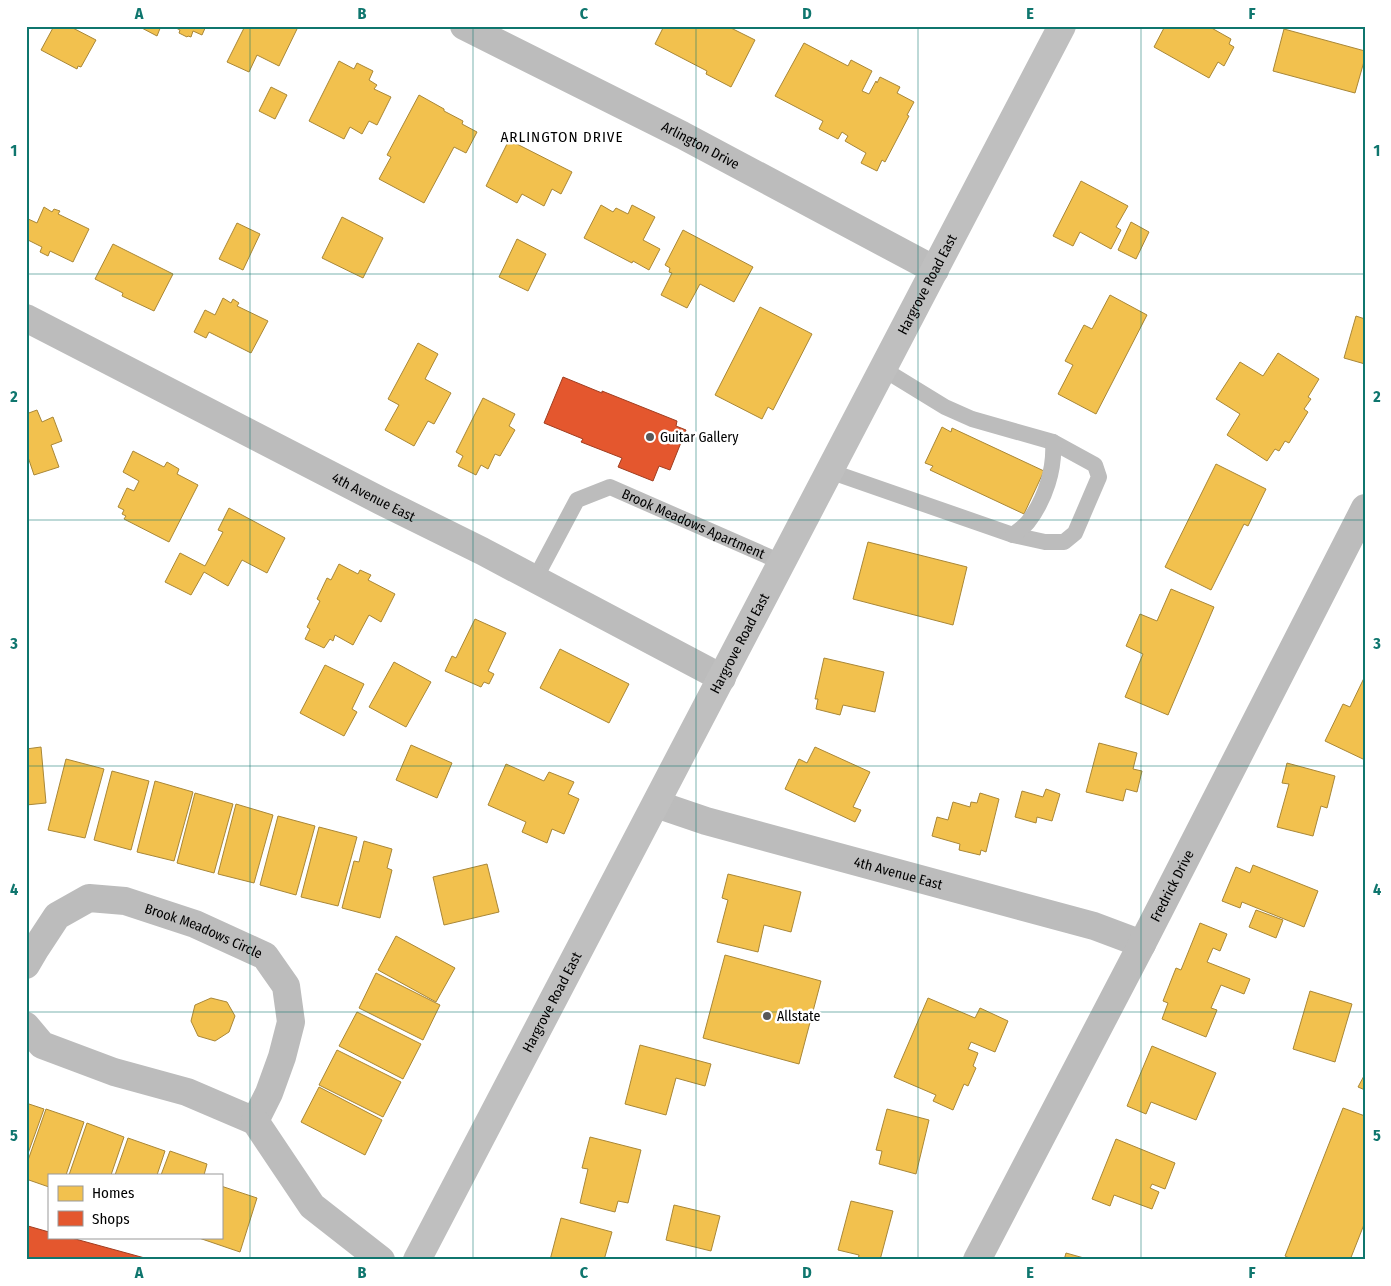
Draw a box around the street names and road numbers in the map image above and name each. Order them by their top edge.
street label: Arlington Drive [659,118,743,173]
street label: Hargrove Road East [894,231,960,337]
street label: 4th Avenue East [329,469,418,525]
street label: Brook Meadows Apartment [619,485,768,563]
street label: Hargrove Road East [706,590,773,696]
street label: Fredrick Drive [1146,847,1197,924]
street label: 4th Avenue East [852,853,945,893]
street label: Brook Meadows Circle [143,900,265,962]
street label: Hargrove Road East [519,949,585,1055]

